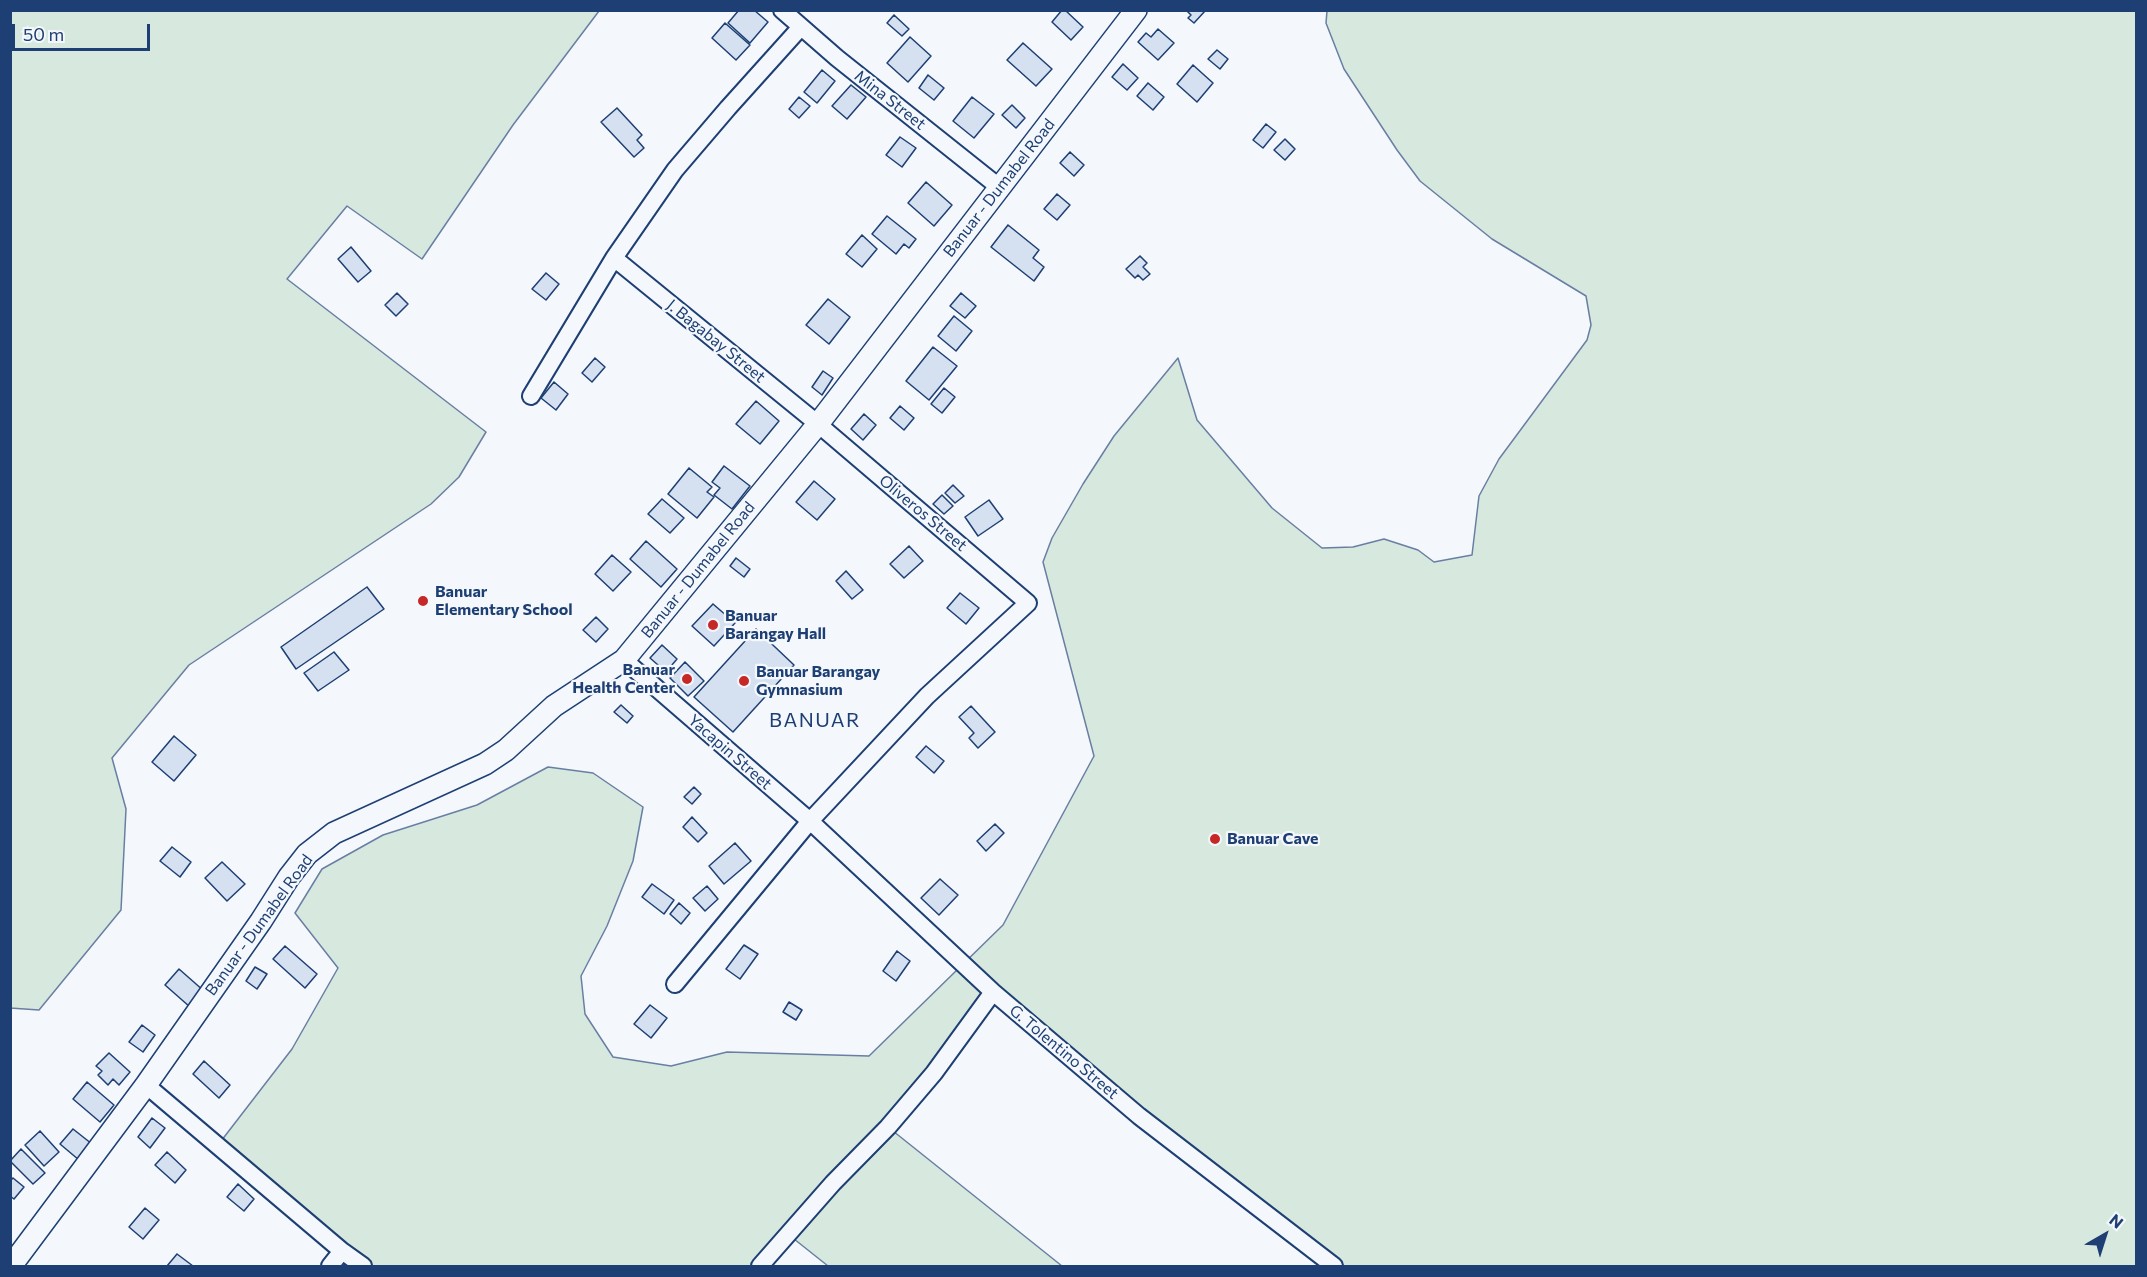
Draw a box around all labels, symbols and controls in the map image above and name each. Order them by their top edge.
scale bar [15,12,153,50]
text: 50 m [23,23,64,45]
street label: Mina Street [850,66,930,134]
street label: Banuar - Dumabel Road [939,115,1059,261]
street label: J. Bagabay Street [663,295,769,387]
street label: Oliveros Street [875,471,971,555]
street label: Banuar - Dumabel Road [637,498,759,642]
place label: Banuar Elementary School [435,582,573,620]
marker: Banuar Elementary School [416,594,430,608]
place label: Banuar Barangay Hall [725,606,826,644]
marker: Banuar Barangay Hall [706,618,720,632]
place label: Banuar Health Center [572,660,675,698]
place label: Banuar Barangay Gymnasium [756,662,880,700]
marker: Banuar Health Center [680,672,694,686]
marker: Banuar Barangay Gymnasium [737,674,751,688]
district label: BANUAR [769,708,861,732]
street label: Yacapin Street [684,710,776,794]
place label: Banuar Cave [1227,829,1318,849]
marker: Banuar Cave [1208,832,1222,846]
street label: Banuar - Dumabel Road [201,851,317,999]
street label: G. Tolentino Street [1006,1001,1122,1103]
north arrow [2075,1205,2135,1265]
text: N [2106,1209,2127,1232]

